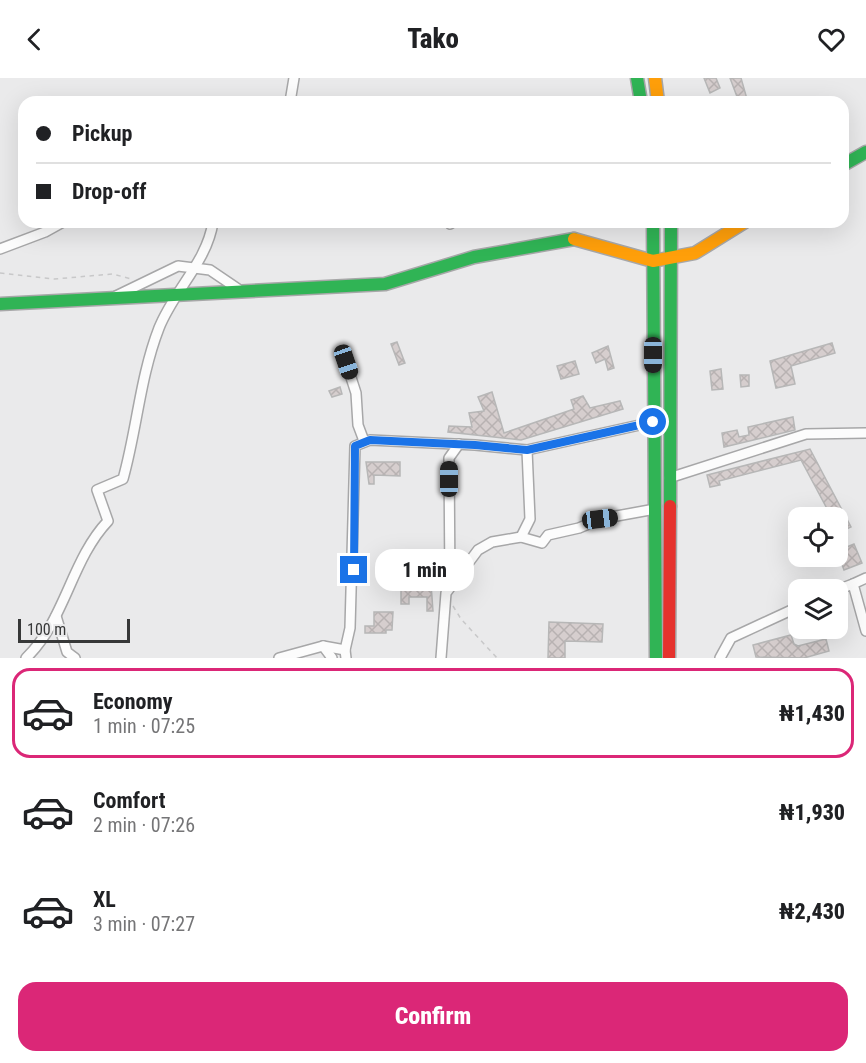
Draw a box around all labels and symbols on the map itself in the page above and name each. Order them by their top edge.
car [644,337,662,373]
car [332,342,360,382]
route start [639,408,666,435]
car [440,461,458,497]
car [581,508,619,530]
callout: 1 min [375,549,474,591]
route end [340,556,367,583]
scale bar [18,616,130,644]

